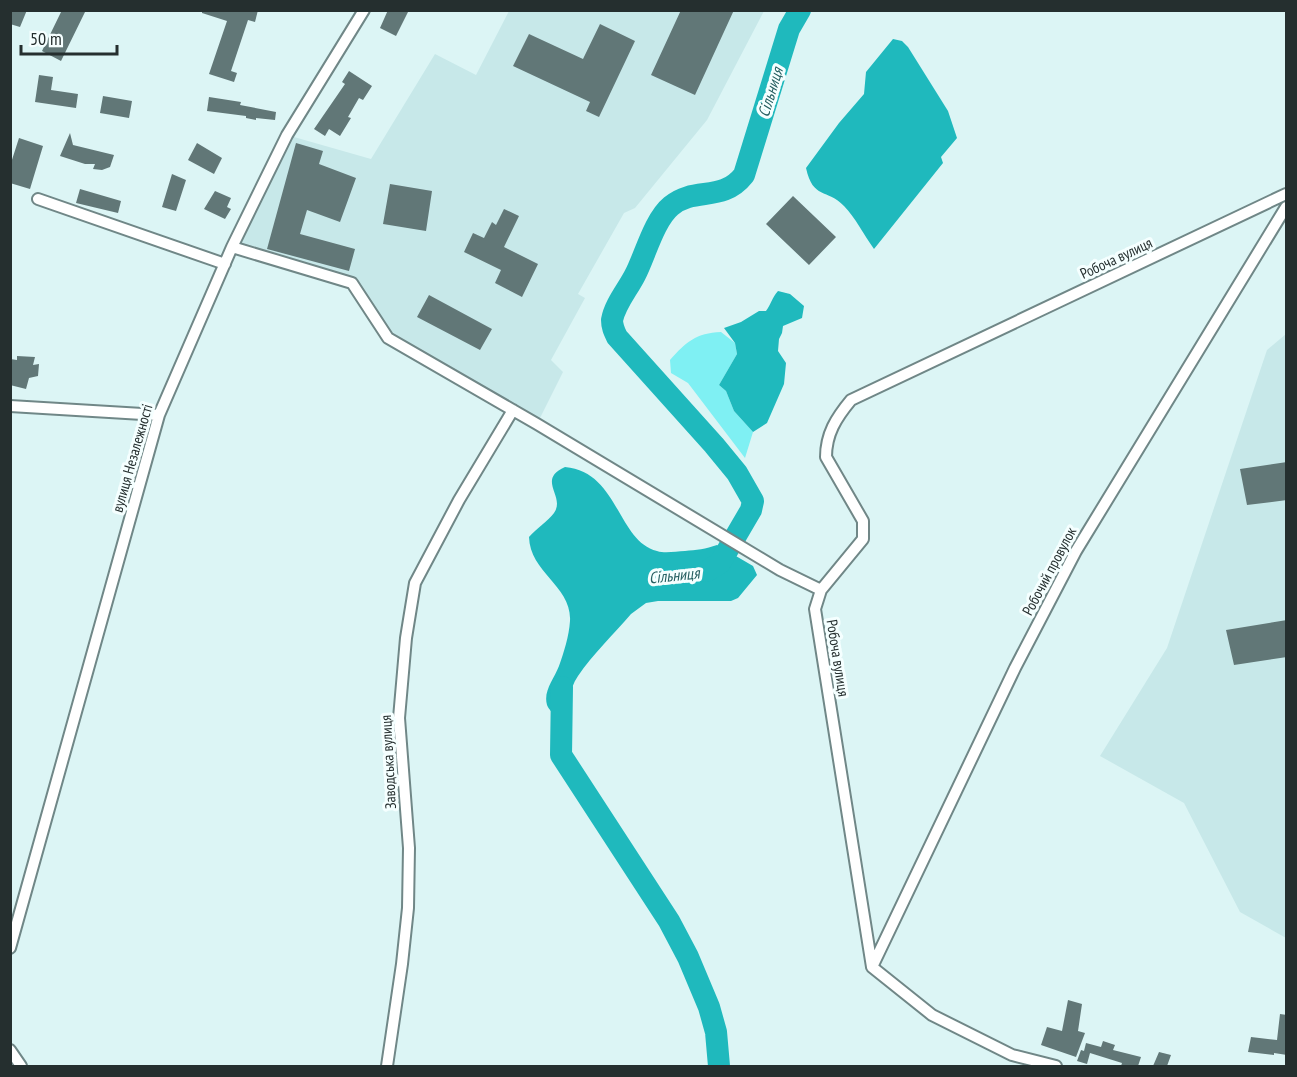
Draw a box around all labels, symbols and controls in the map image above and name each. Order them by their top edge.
scale bar [21,18,117,56]
text: 50 m [30,27,62,50]
water label: Сільниця [753,63,787,119]
street label: Робоча вулиця [1077,233,1155,283]
street label: вулиця Незалежності [107,402,157,514]
street label: Робочий провулок [1018,523,1080,618]
water label: Сільниця [648,562,702,588]
street label: Робоча вулиця [823,618,853,698]
street label: Заводська вулиця [376,714,400,810]

